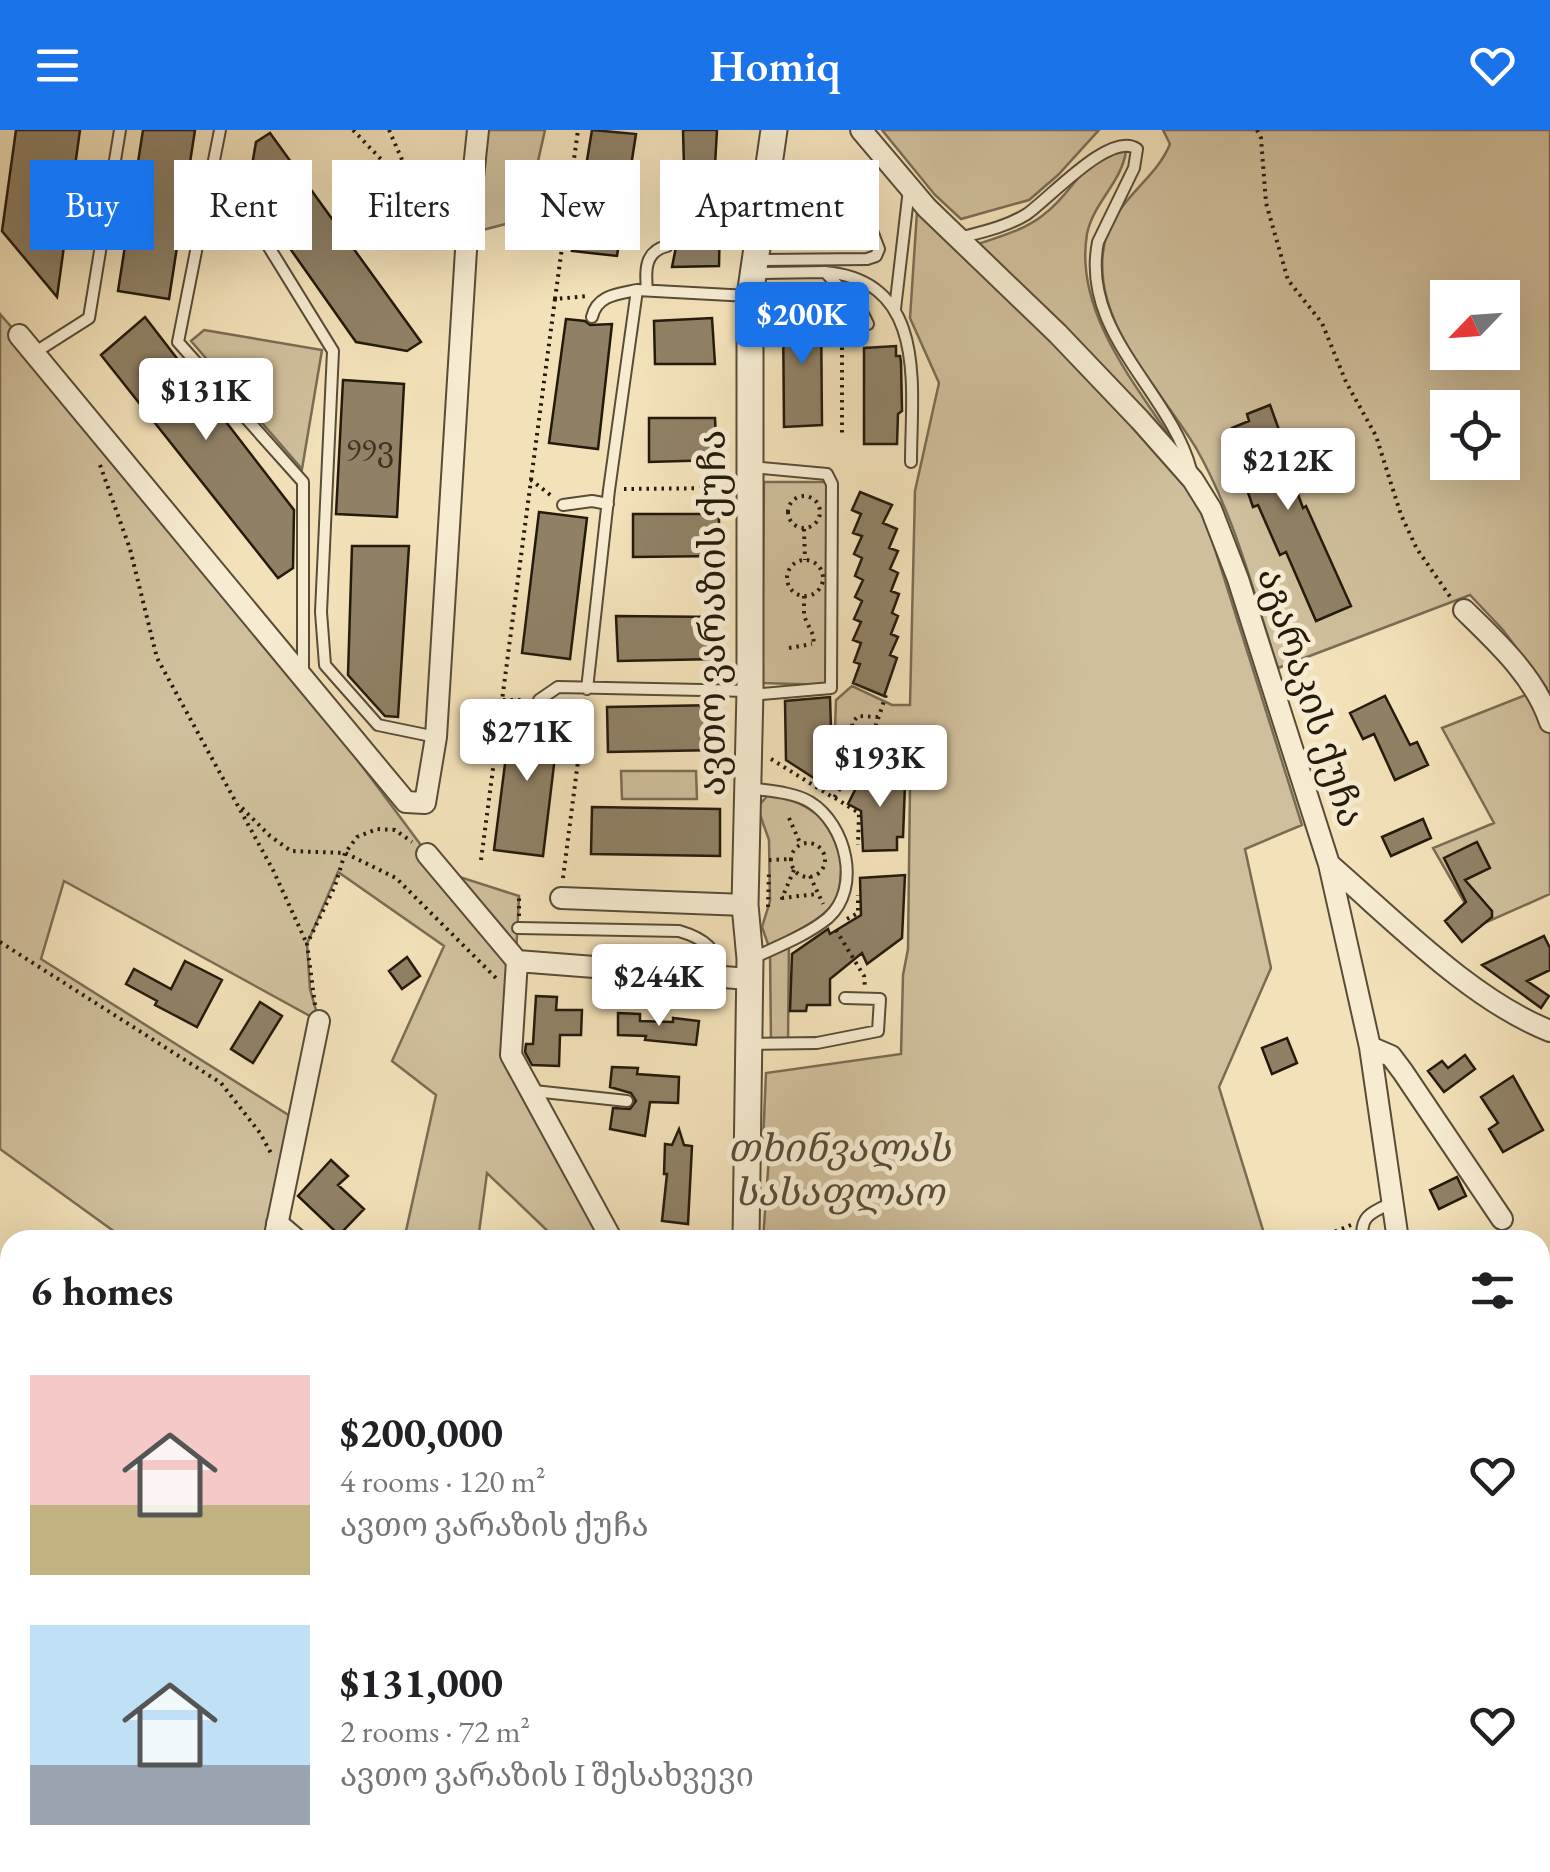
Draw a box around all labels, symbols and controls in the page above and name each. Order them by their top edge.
text: Homiq [710,36,841,94]
icon: menu [30,38,85,93]
icon: heart [1465,38,1520,93]
chip: Buy [30,160,154,250]
chip: Rent [174,160,312,250]
chip: Filters [332,160,485,250]
chip: New [505,160,640,250]
chip: Apartment [660,160,879,250]
north arrow [1430,280,1520,370]
map controls [1430,280,1520,480]
pin: $200K [732,282,872,367]
text: $200K [757,293,847,335]
pin: $131K [136,358,276,443]
text: $131K [161,369,251,411]
button: locate [1430,390,1520,480]
house number: 99ვ [346,428,394,470]
pin: $212K [1218,428,1358,513]
street label: ავთო ვარაზის ქუჩა [687,430,736,796]
text: $212K [1243,439,1333,481]
street label: აგარაკის ქუჩა [1247,561,1377,833]
pin: $271K [457,699,597,784]
text: $271K [482,710,572,752]
pin: $193K [810,725,950,810]
text: $193K [835,736,925,778]
pin: $244K [589,944,729,1029]
text: $244K [614,955,704,997]
park label: თხინვალას სასაფლაო [727,1123,951,1216]
text: 6 homes [30,1263,173,1318]
icon: filters [1465,1263,1520,1318]
text: $200,000 [340,1405,503,1460]
icon: home [110,1415,230,1535]
icon: heart [1465,1448,1520,1503]
text: 4 rooms · 120 m² [340,1460,546,1502]
text: ავთო ვარაზის ქუჩა [340,1504,649,1546]
text: $131,000 [340,1655,503,1710]
icon: home [110,1665,230,1785]
icon: heart [1465,1698,1520,1753]
text: 2 rooms · 72 m² [340,1710,530,1752]
text: ავთო ვარაზის I შესახვევი [340,1754,754,1796]

